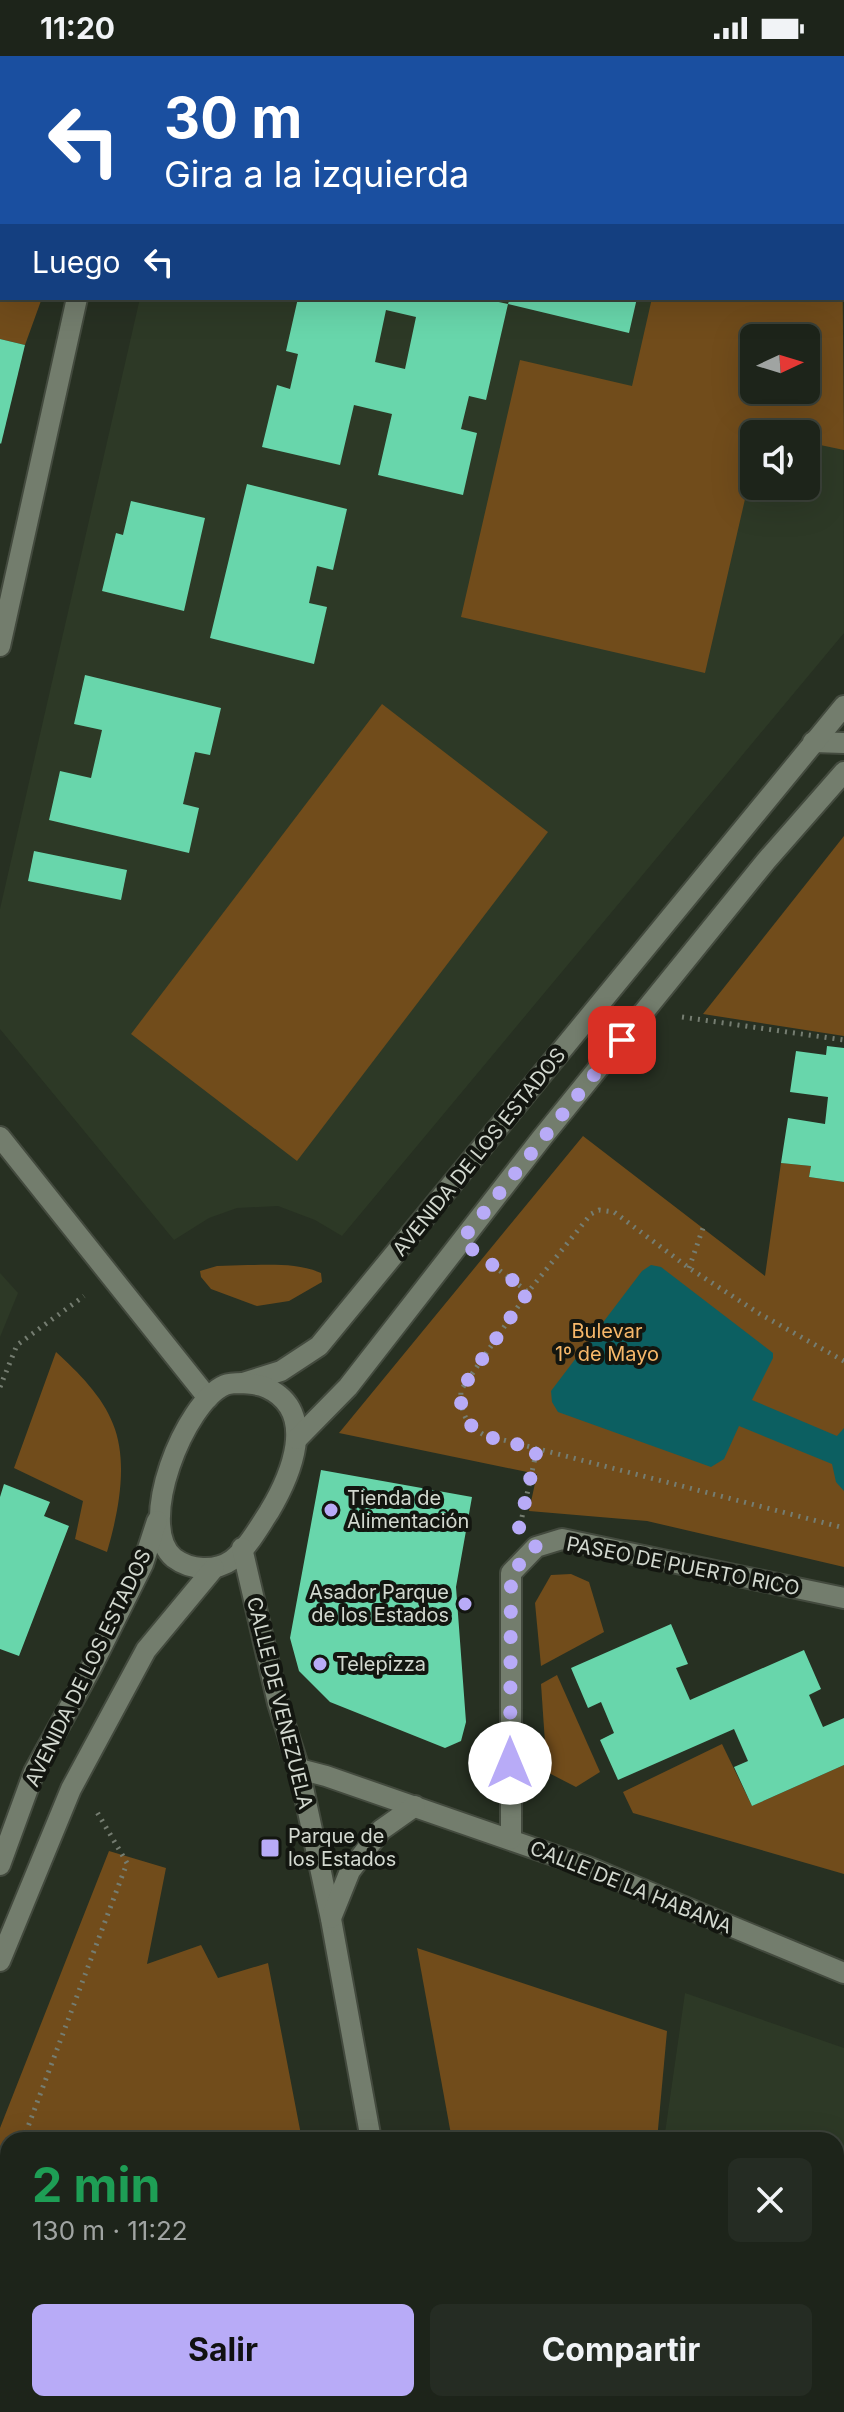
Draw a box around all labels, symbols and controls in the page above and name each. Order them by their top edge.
text: 11:20 [40,10,115,46]
text: 30 m [164,84,302,152]
icon: left [32,88,136,192]
text: Gira a la izquierda [164,152,469,196]
icon: left [137,240,181,284]
text: Luego [32,244,121,280]
north arrow [740,324,820,404]
map controls [740,324,820,500]
button: sound [740,420,820,500]
pin [588,1006,656,1074]
icon: arrive [600,1018,644,1062]
street label: AVENIDA DE LOS ESTADOS [388,1043,570,1261]
park label: Bulevar 1º de Mayo [555,1319,659,1366]
place label: Tienda de Alimentación [347,1486,469,1533]
marker: Tienda de Alimentación [322,1501,340,1519]
street label: PASEO DE PUERTO RICO [564,1532,802,1600]
street label: AVENIDA DE LOS ESTADOS [20,1546,156,1790]
place label: Asador Parque de los Estados [309,1580,449,1627]
street label: CALLE DE VENEZUELA [242,1594,318,1812]
marker: Asador Parque de los Estados [456,1595,474,1613]
place label: Telepizza [336,1652,426,1676]
marker: Telepizza [311,1655,329,1673]
position arrow [468,1721,552,1805]
place label: Parque de los Estados [288,1824,396,1871]
street label: CALLE DE LA HABANA [527,1836,736,1939]
marker: Parque de los Estados [259,1837,281,1859]
text: 2 min [32,2155,160,2214]
button: close [728,2158,812,2242]
text: 130 m · 11:22 [32,2215,188,2246]
button: Salir [32,2304,414,2396]
button: Compartir [430,2304,812,2396]

